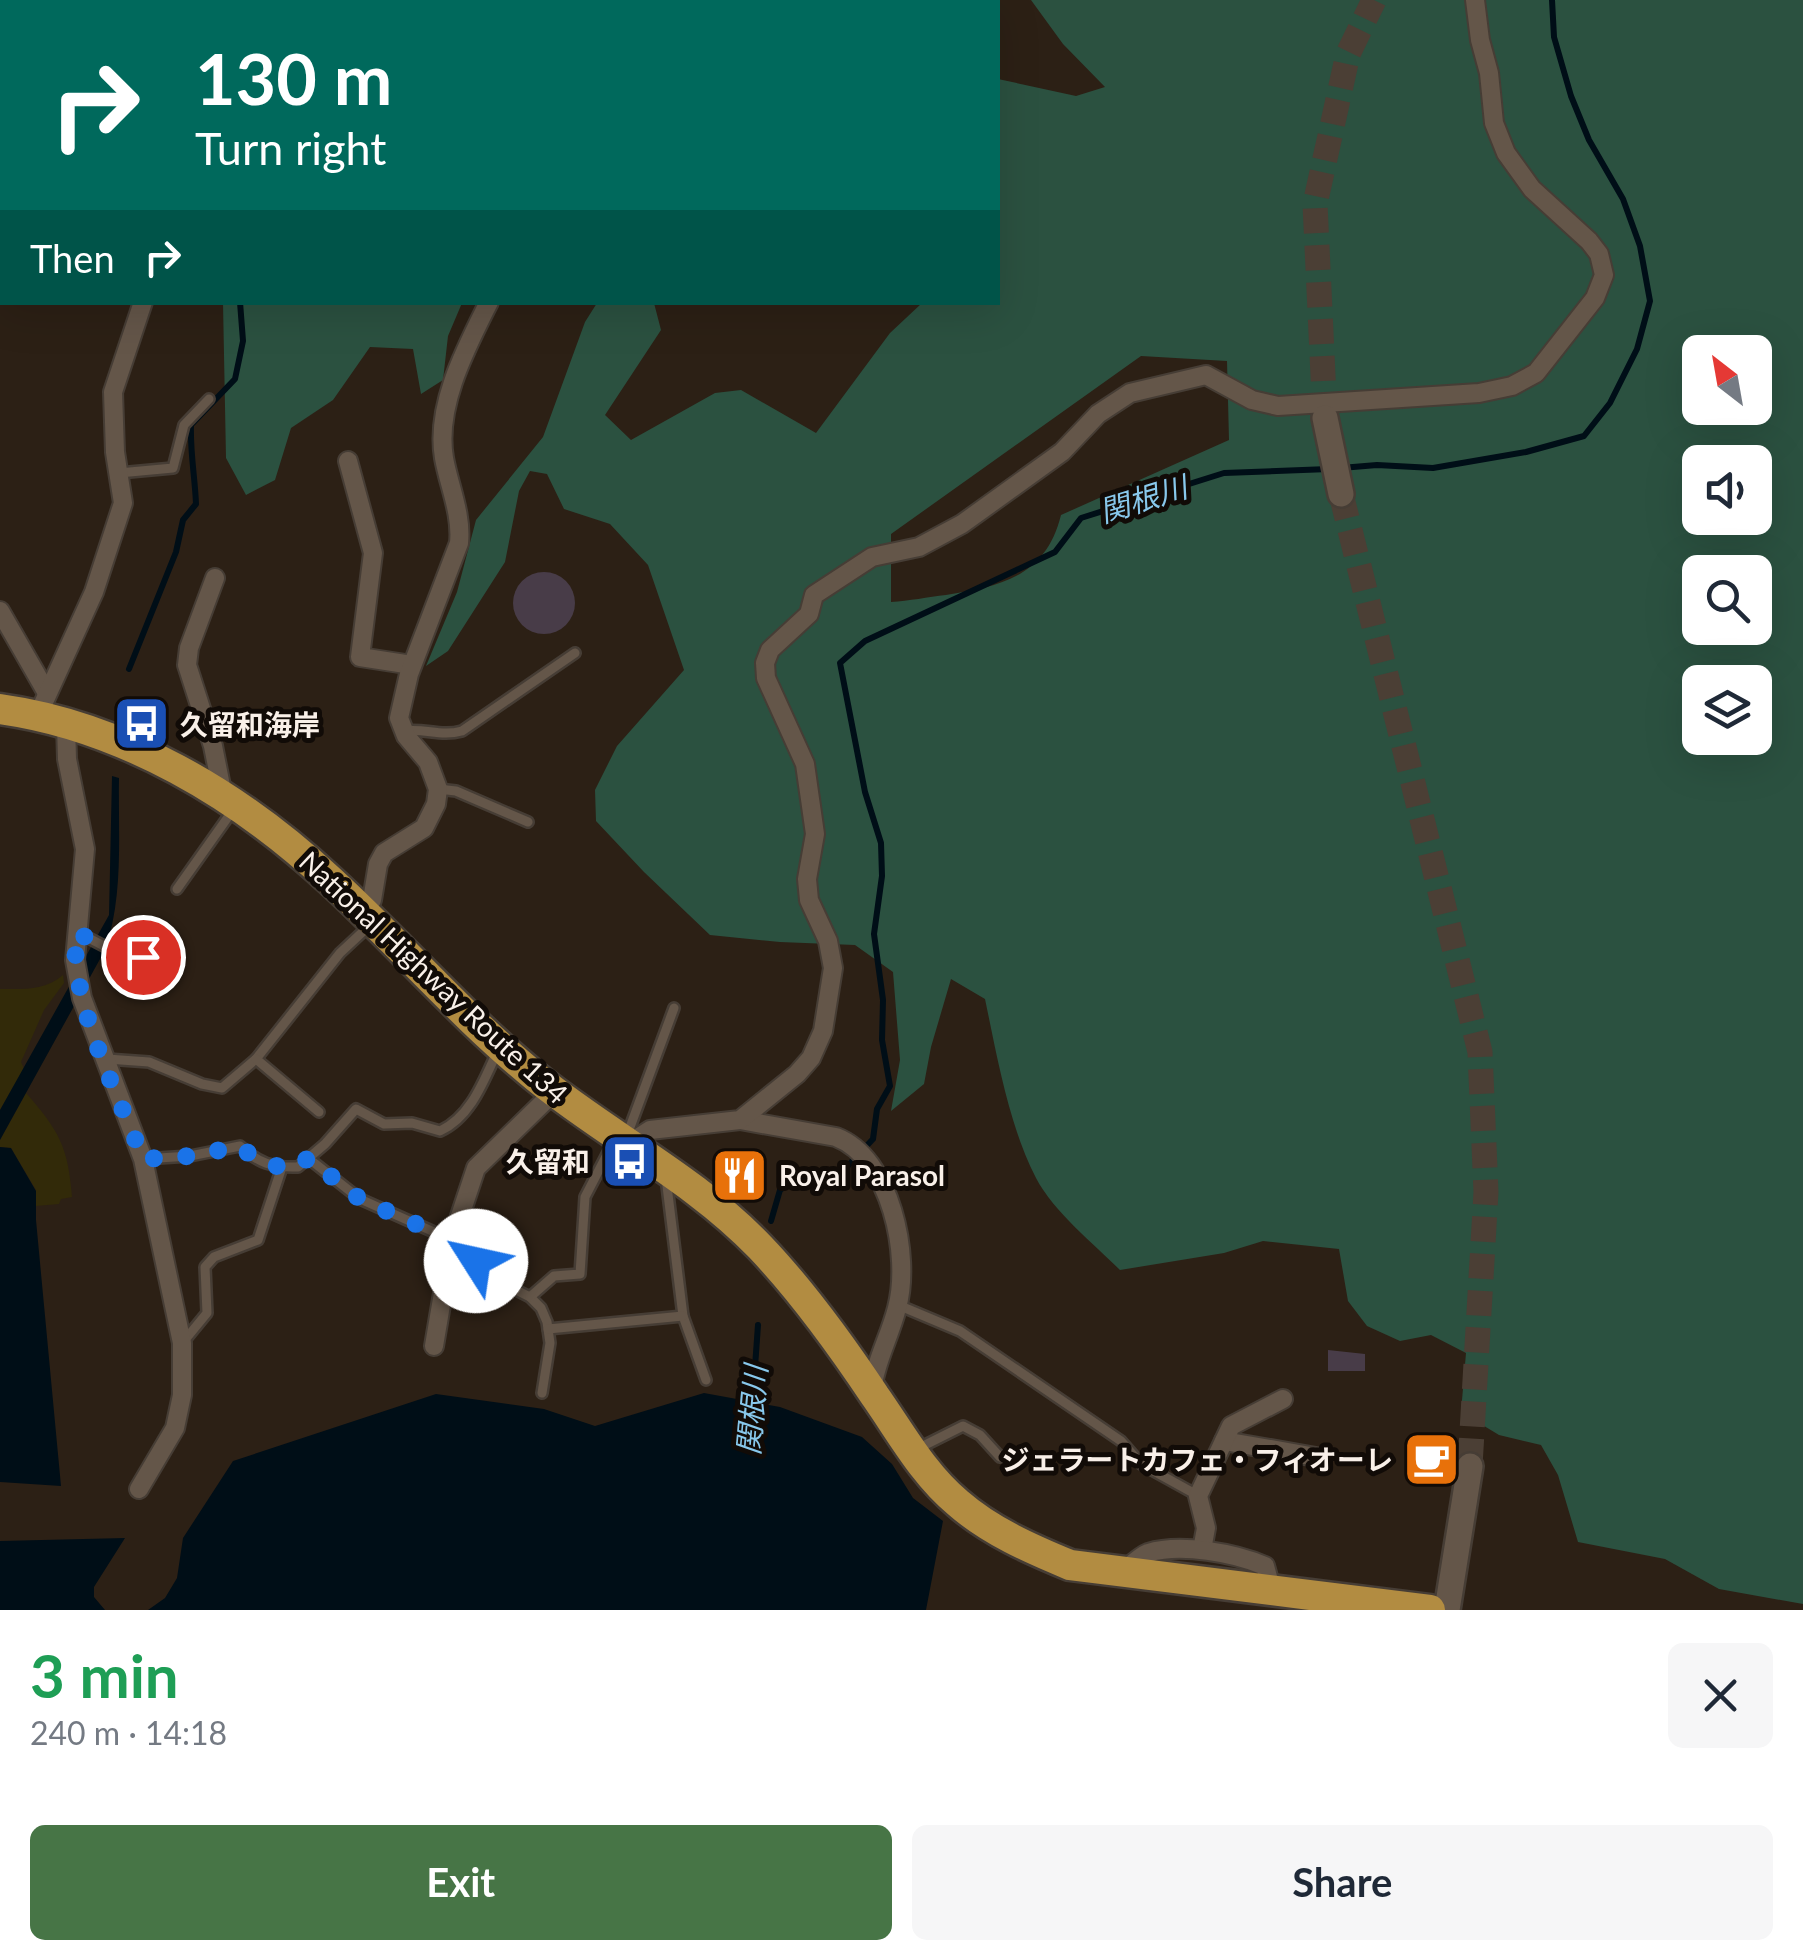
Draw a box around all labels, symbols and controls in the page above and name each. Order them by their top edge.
text: 130 m [195,36,392,120]
icon: right [30,40,160,170]
text: Turn right [195,121,386,175]
icon: right [135,230,190,285]
text: Then [30,235,115,281]
north arrow [1682,335,1772,425]
map controls [1682,335,1772,755]
button: sound [1682,445,1772,535]
water label: 関根川 [1095,467,1194,528]
button: search [1682,555,1772,645]
button: layers [1682,665,1772,755]
bus stop icon: 久留和海岸 [111,694,171,754]
place label: 久留和海岸 [180,707,320,741]
street label: National Highway Route 134 [293,844,575,1110]
pin [101,915,186,1000]
icon: arrive [116,930,171,985]
bus stop icon: 久留和 [599,1131,659,1191]
place label: 久留和 [506,1144,590,1178]
restaurant icon: Royal Parasol [710,1145,770,1205]
place label: Royal Parasol [779,1158,945,1192]
position arrow [424,1209,528,1313]
water label: 関根川 [729,1361,773,1456]
cafe icon: ジェラートカフェ・フィオーレ [1402,1429,1462,1489]
place label: ジェラートカフェ・フィオーレ [1002,1442,1393,1476]
text: 3 min [30,1639,179,1711]
button: close [1668,1643,1773,1748]
text: 240 m · 14:18 [30,1713,227,1752]
button: Exit [30,1825,892,1940]
button: Share [912,1825,1773,1940]

